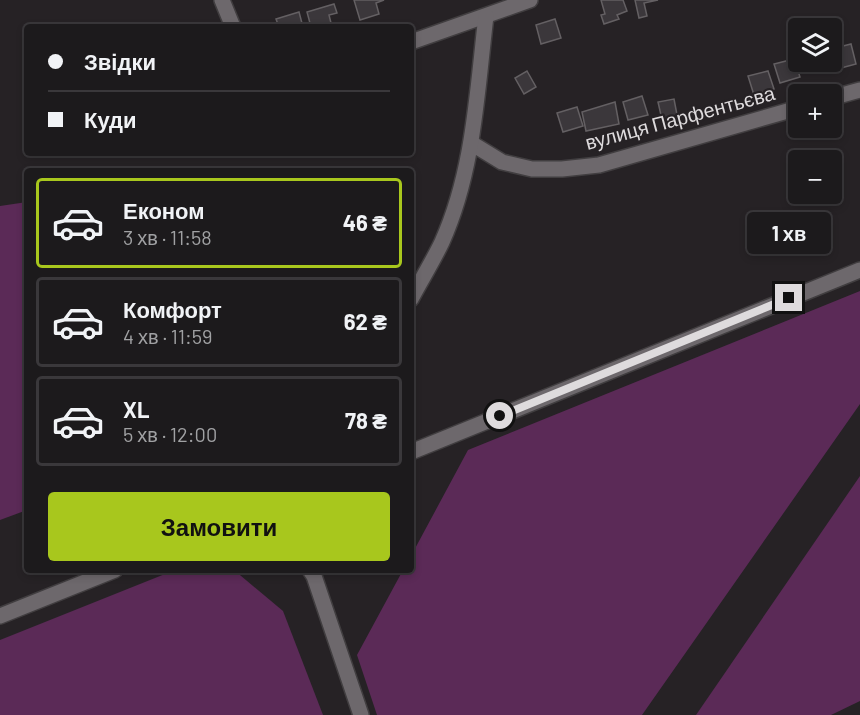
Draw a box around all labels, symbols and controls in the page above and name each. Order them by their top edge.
map controls [788,18,842,204]
button: layers [788,18,842,72]
text: Звідки [84,48,156,74]
street label: вулиця Парфентьєва [582,80,778,154]
button: + [788,84,842,138]
text: Куди [84,106,137,132]
button: − [788,150,842,204]
icon: car [51,196,105,250]
text: Економ [123,197,205,223]
text: 46 ₴ [343,209,387,235]
callout: 1 хв [747,211,831,253]
text: 1 хв [772,221,806,245]
text: 3 хв · 11:58 [123,225,212,249]
route end [775,284,802,311]
icon: car [51,295,105,349]
text: Комфорт [123,296,222,322]
text: 62 ₴ [344,308,387,334]
text: 4 хв · 11:59 [123,324,212,348]
icon: car [51,394,105,448]
text: XL [123,396,149,422]
route start [486,402,513,429]
text: 78 ₴ [345,407,387,433]
text: 5 хв · 12:00 [123,422,217,446]
button: Замовити [48,492,390,561]

